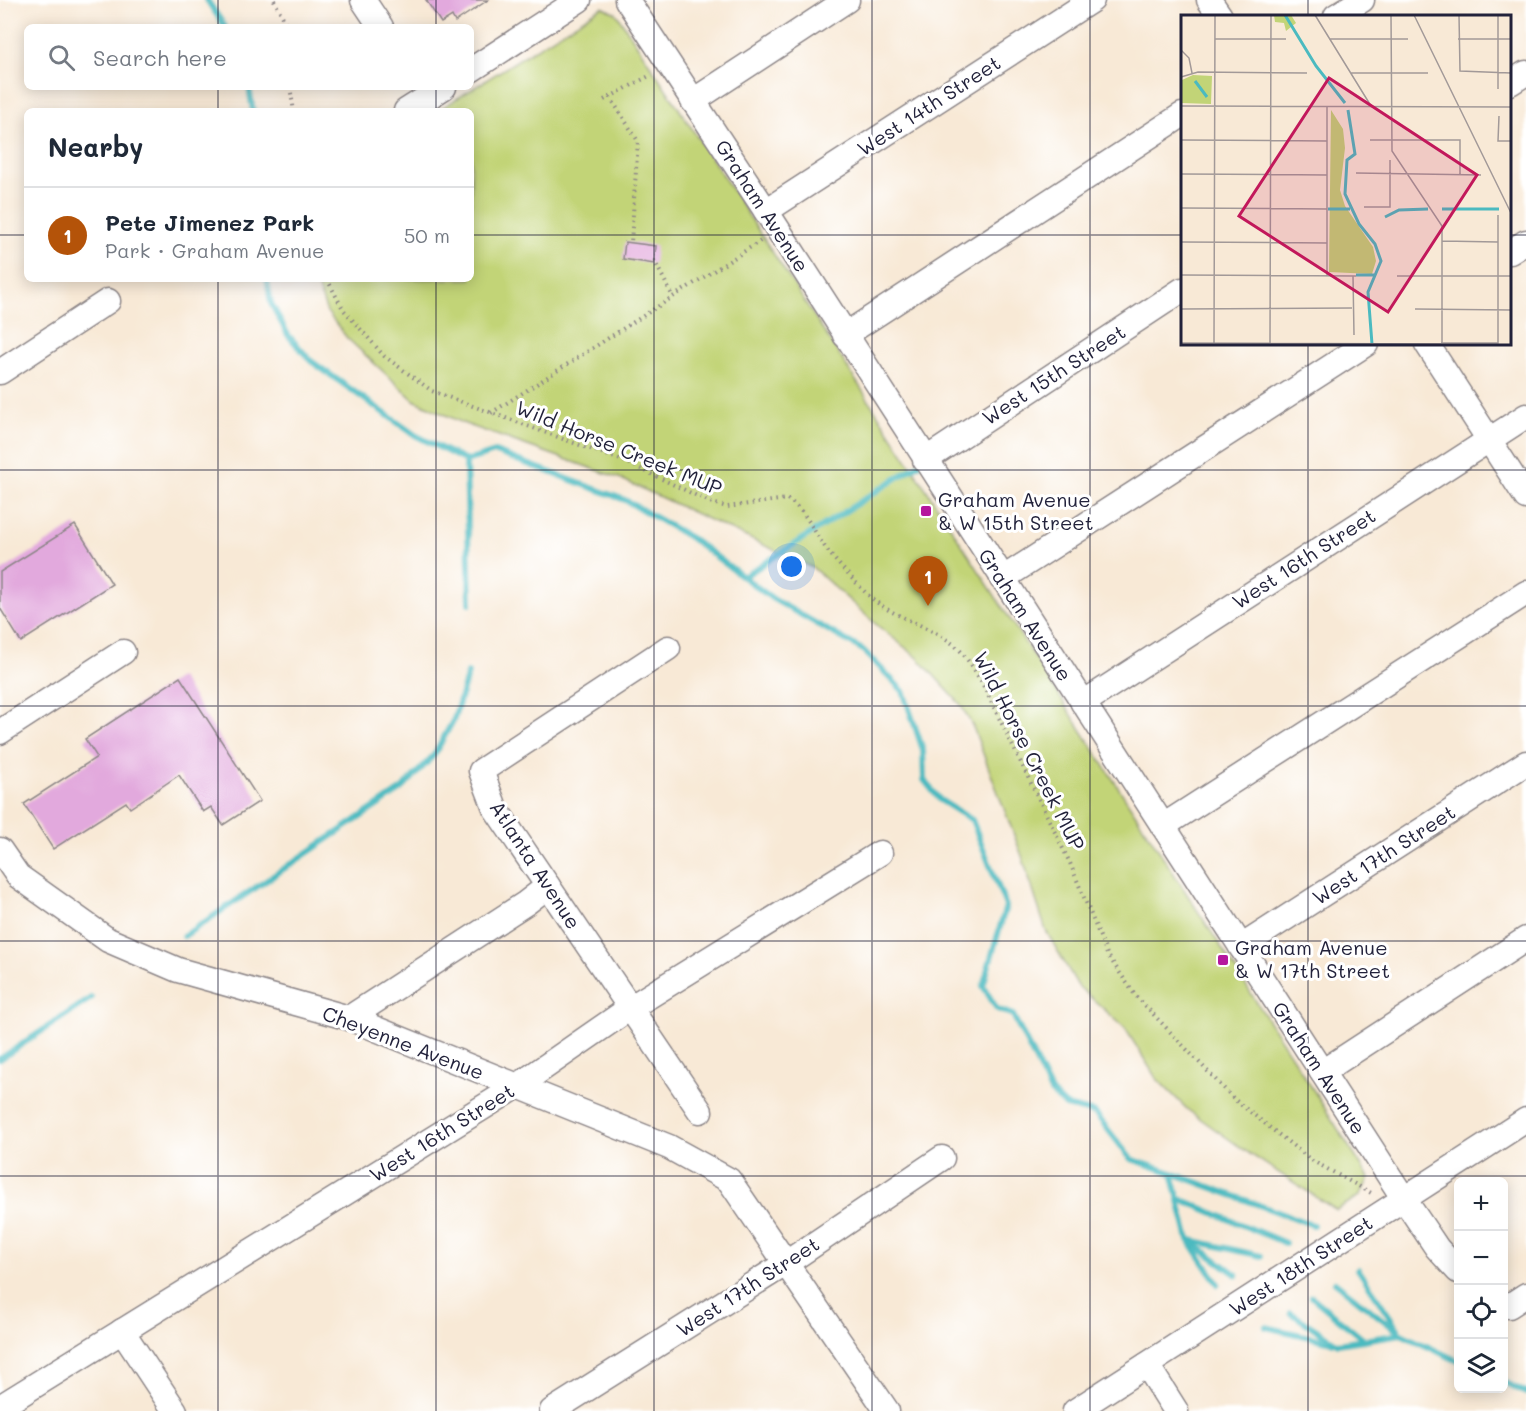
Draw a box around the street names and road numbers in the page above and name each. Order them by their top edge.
street label: West 14th Street [852,49,1005,161]
street label: Graham Avenue [710,134,815,277]
street label: West 15th Street [977,318,1130,430]
street label: Wild Horse Creek MUP [512,394,726,500]
street label: West 16th Street [1227,502,1380,614]
street label: Graham Avenue [973,543,1078,686]
street label: Wild Horse Creek MUP [968,647,1091,854]
street label: Atlanta Avenue [485,795,587,934]
street label: West 17th Street [1307,798,1460,910]
street label: Graham Avenue [1267,996,1372,1139]
street label: Cheyenne Avenue [319,999,488,1085]
street label: West 16th Street [364,1077,519,1187]
street label: West 18th Street [1224,1209,1377,1321]
street label: West 17th Street [671,1230,824,1342]

